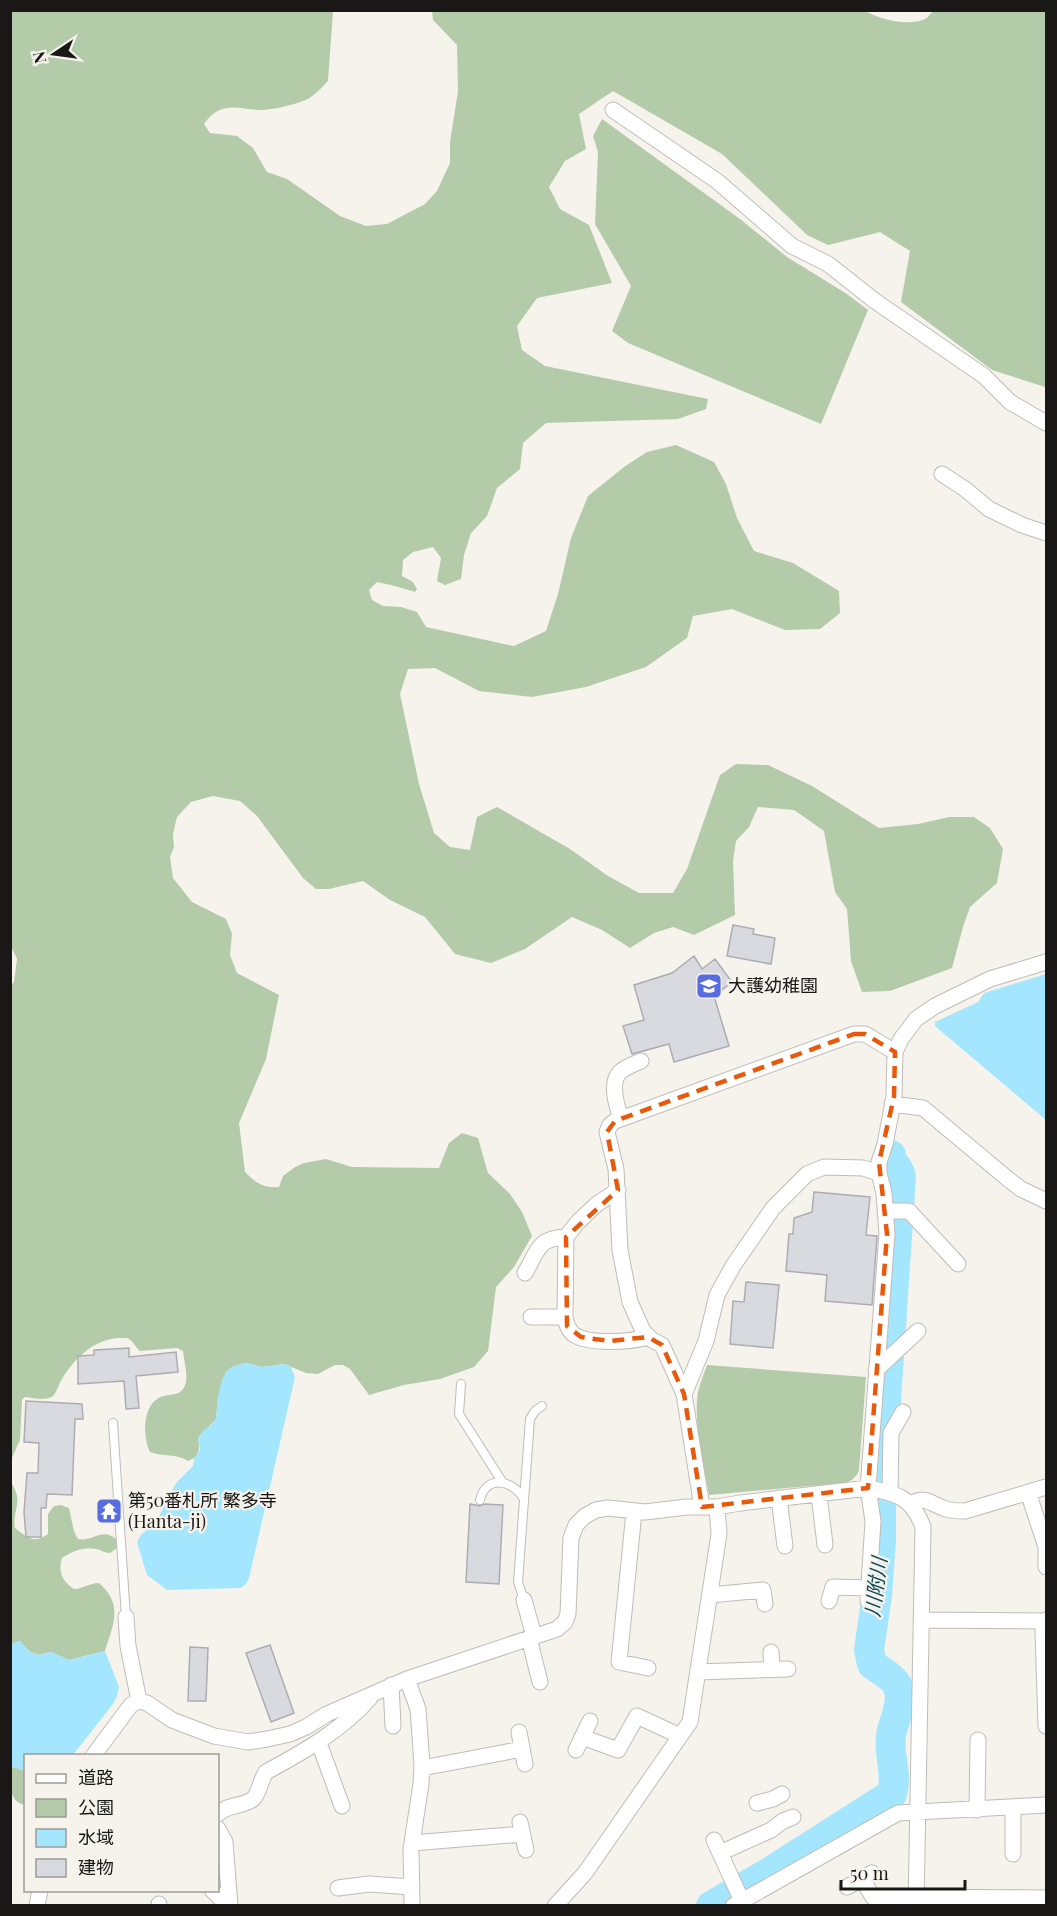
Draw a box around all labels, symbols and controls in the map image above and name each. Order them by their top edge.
north arrow [24,24,84,84]
text: N [27,49,50,65]
school or university icon: 大護幼稚園 [694,971,724,1001]
place label: 大護幼稚園 [728,973,818,997]
place label: 第50番札所 繁多寺 (Hanta-ji) [128,1488,277,1533]
temple icon: 第50番札所 繁多寺 (Hanta-ji) [94,1496,124,1526]
water label: 川附川 [857,1553,892,1618]
legend [24,1754,219,1892]
text: 道路 [78,1765,114,1789]
text: 公園 [78,1795,114,1819]
text: 水域 [78,1825,114,1849]
scale bar [841,1853,966,1891]
text: 建物 [78,1855,114,1879]
text: 50 m [850,1861,889,1885]

